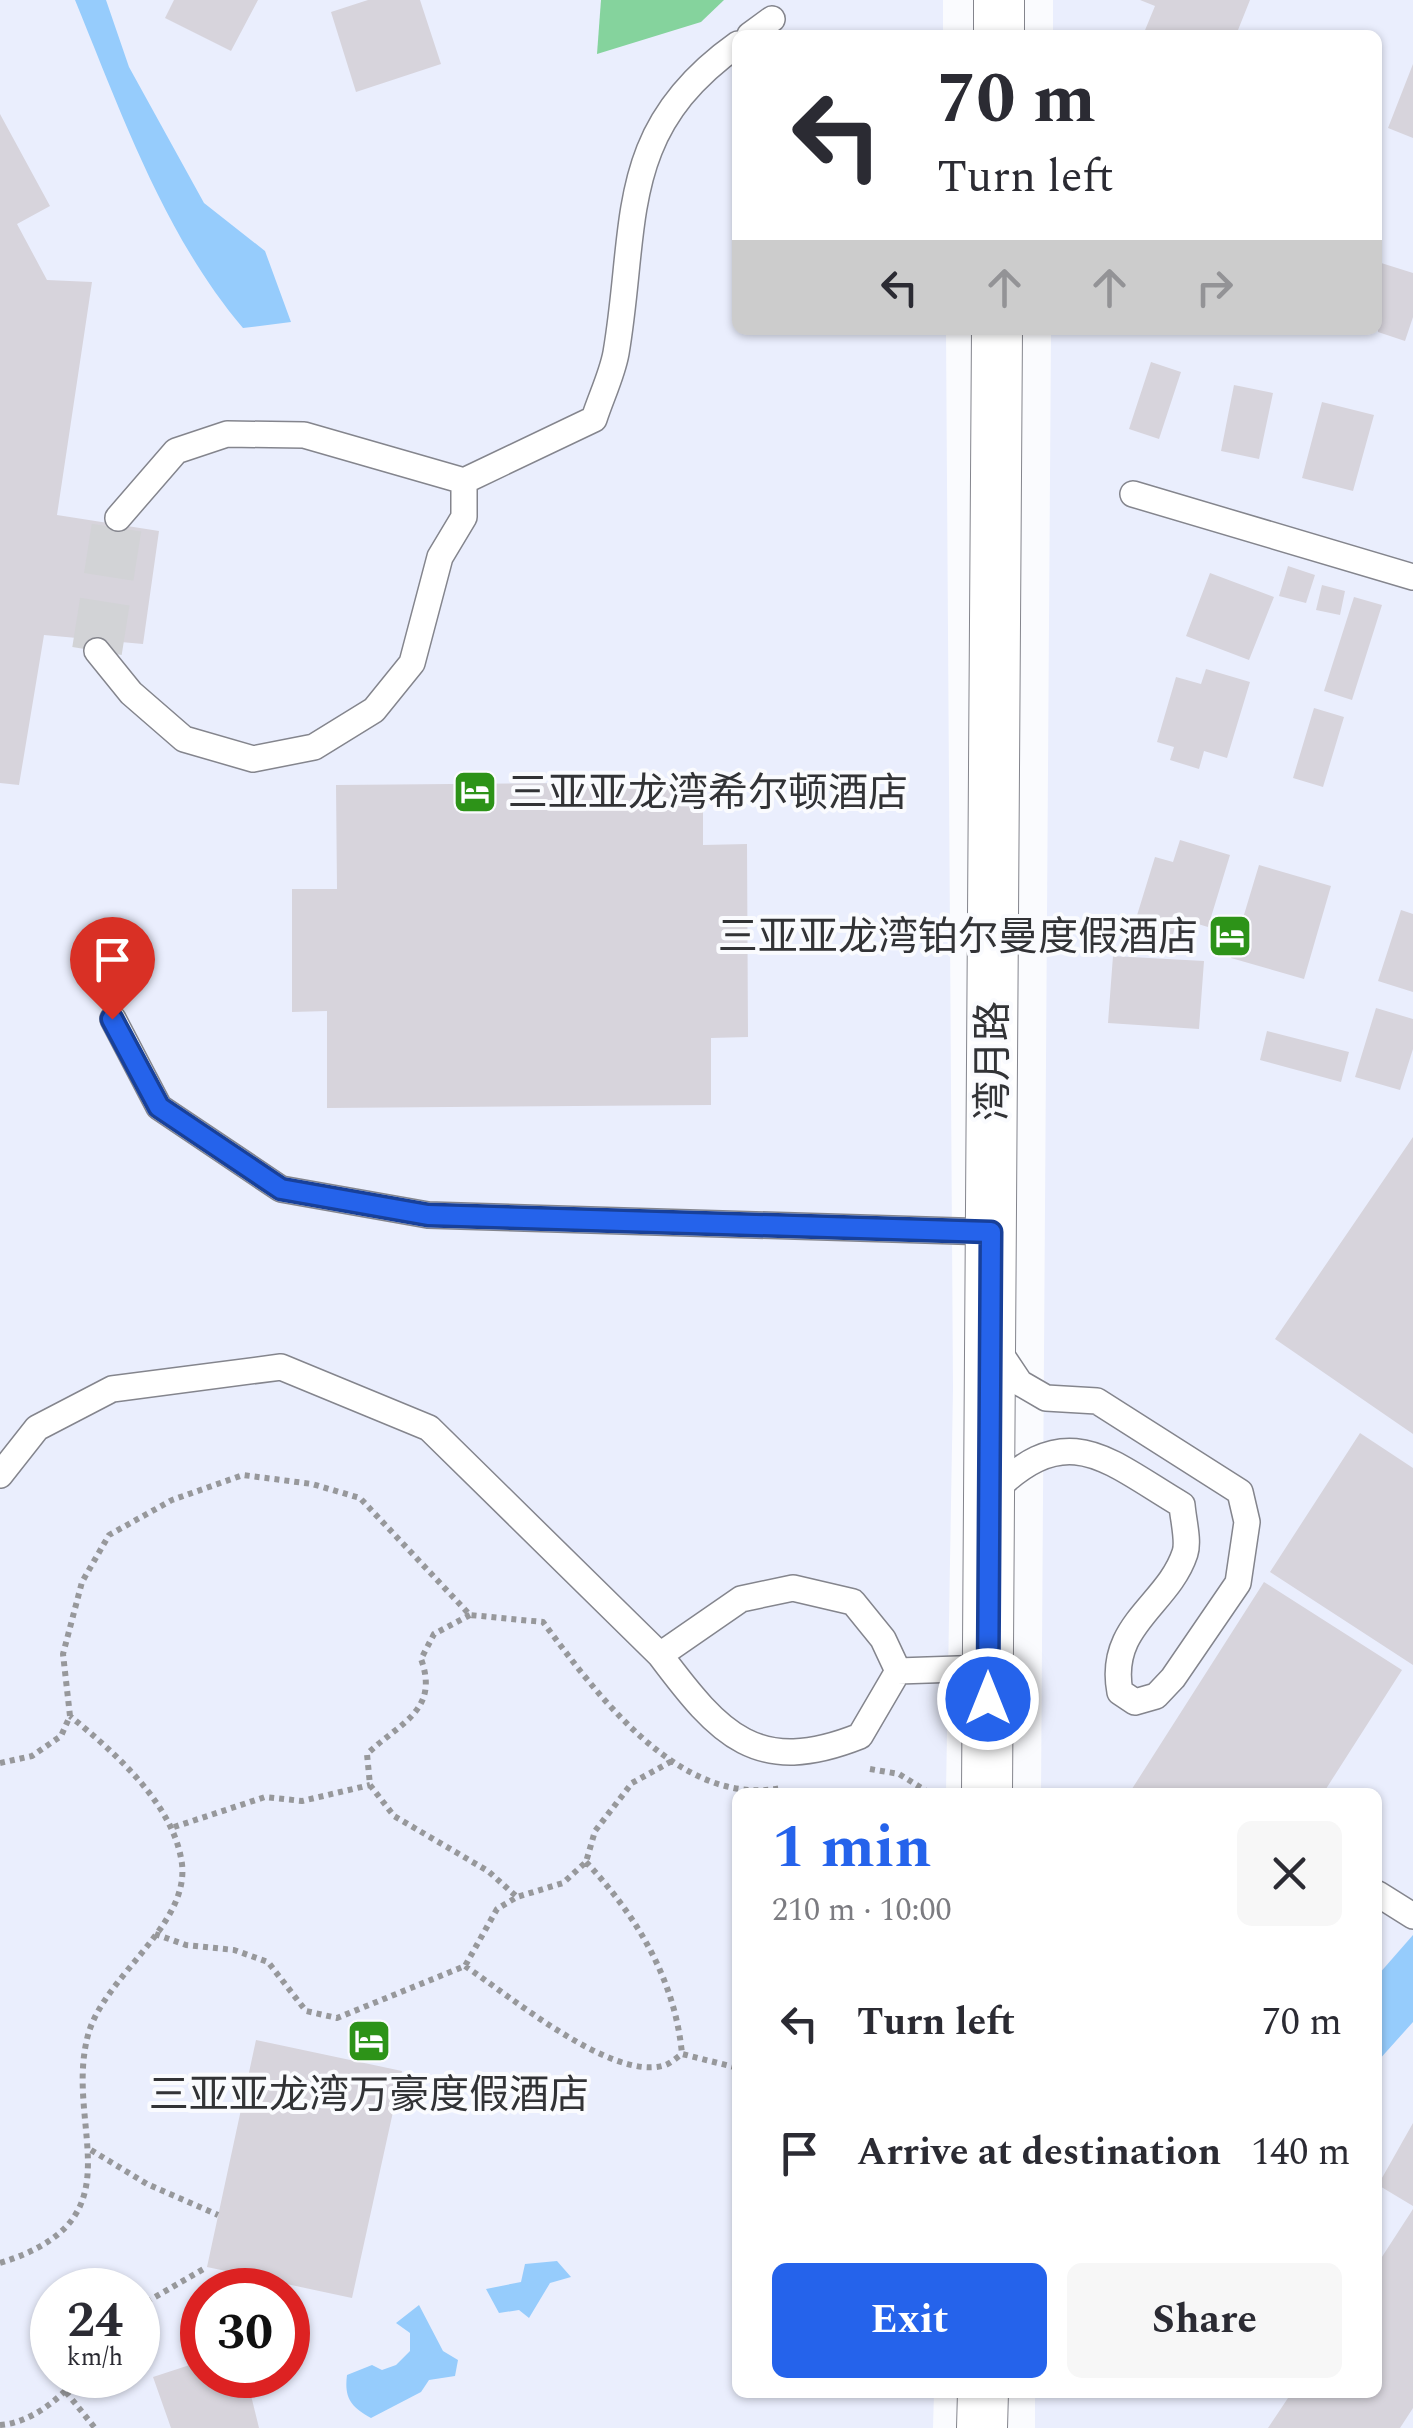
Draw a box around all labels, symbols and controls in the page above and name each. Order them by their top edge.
text: 70 m [937,47,1096,153]
icon: left [772,70,902,200]
text: Turn left [937,143,1114,212]
icon: left [872,260,927,315]
icon: ahead [977,260,1032,315]
icon: ahead [1082,260,1137,315]
icon: right [1187,260,1242,315]
place label: 三亚亚龙湾希尔顿酒店 [508,764,908,825]
hotel icon: 三亚亚龙湾希尔顿酒店 [452,769,498,815]
place label: 三亚亚龙湾铂尔曼度假酒店 [718,908,1198,969]
hotel icon: 三亚亚龙湾铂尔曼度假酒店 [1207,913,1253,959]
pin [70,917,155,1020]
icon: arrive [85,932,140,987]
street label: 湾月路 [964,1001,1025,1121]
position arrow [936,1647,1040,1751]
text: 1 min [772,1802,932,1894]
button: close [1237,1821,1342,1926]
text: 210 m · 10:00 [772,1886,952,1935]
text: Turn left [857,1994,1015,2052]
text: 70 m [1262,1994,1342,2052]
icon: left [772,1996,827,2051]
hotel icon: 三亚亚龙湾万豪度假酒店 [346,2018,392,2064]
place label: 三亚亚龙湾万豪度假酒店 [149,2066,589,2127]
text: Arrive at destination [857,2124,1221,2182]
text: 140 m [1251,2124,1350,2182]
icon: arrive [772,2126,827,2181]
button: Exit [772,2263,1047,2378]
button: Share [1067,2263,1342,2378]
speed limit sign: 30 [180,2268,310,2398]
text: 24 [67,2283,123,2359]
text: km/h [67,2339,123,2377]

